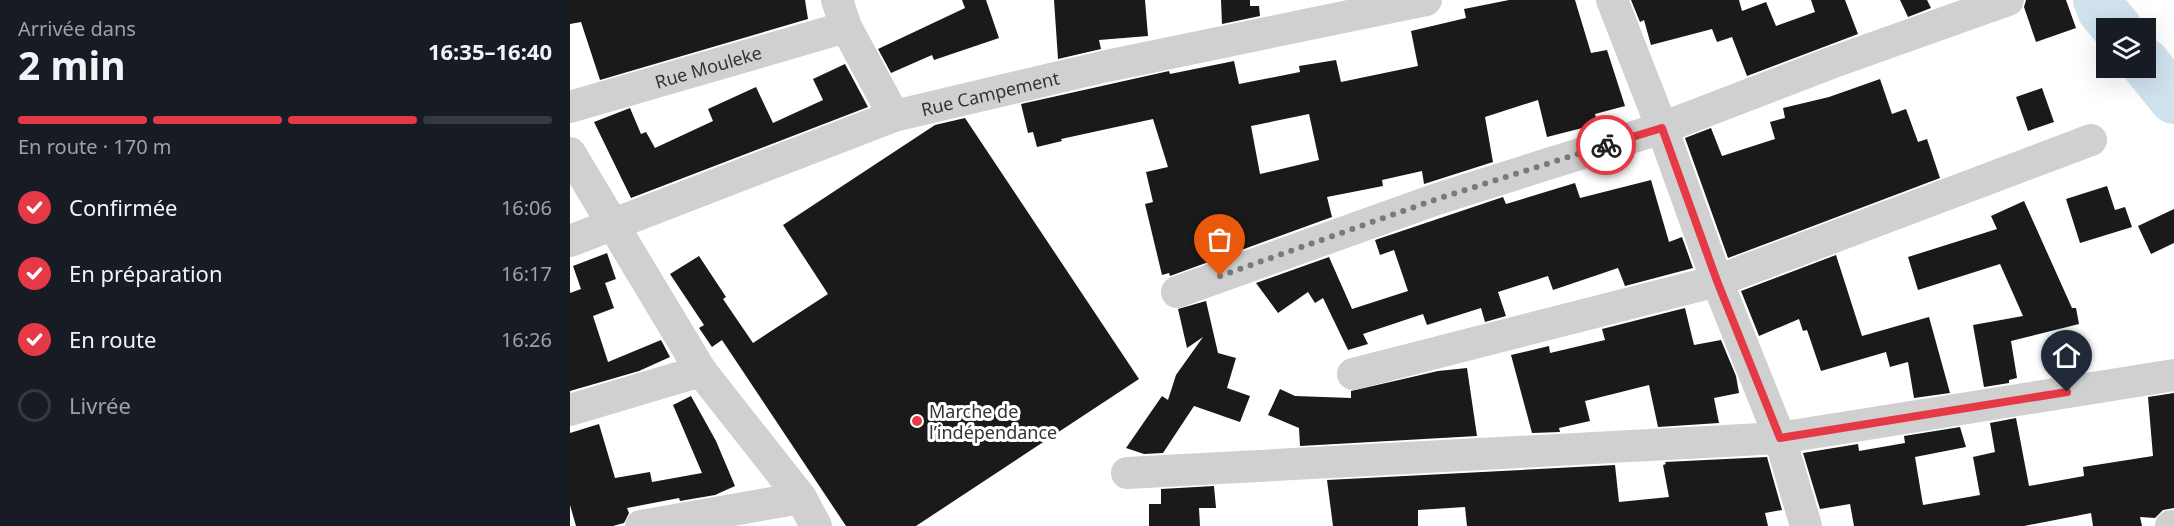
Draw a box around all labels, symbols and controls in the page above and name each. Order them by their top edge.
text: Arrivée dans [18,15,136,42]
map controls [2096,18,2156,78]
button: layers [2096,18,2156,78]
text: 16:35–16:40 [428,36,552,66]
text: 2 min [18,38,125,91]
street label: Rue Mouleke [652,40,765,94]
street label: Rue Campement [919,65,1062,121]
courier [1576,115,1636,175]
icon: bike [1590,129,1623,162]
text: En route · 170 m [18,133,171,160]
icon: check [18,191,51,224]
text: Confirmée [69,192,178,222]
text: 16:06 [501,194,552,221]
pin [1194,214,1245,276]
icon: bag [1203,223,1236,256]
icon: check [18,257,51,290]
text: En préparation [69,258,223,288]
text: 16:17 [501,260,552,287]
icon: check [18,323,51,356]
text: En route [69,324,156,354]
text: 16:26 [501,326,552,353]
pin [2041,330,2092,392]
icon: home [2050,339,2083,372]
text: Livrée [69,390,131,420]
place label: Marche de l’indépendance [929,399,1057,444]
marker: Marche de l’indépendance [910,414,924,428]

